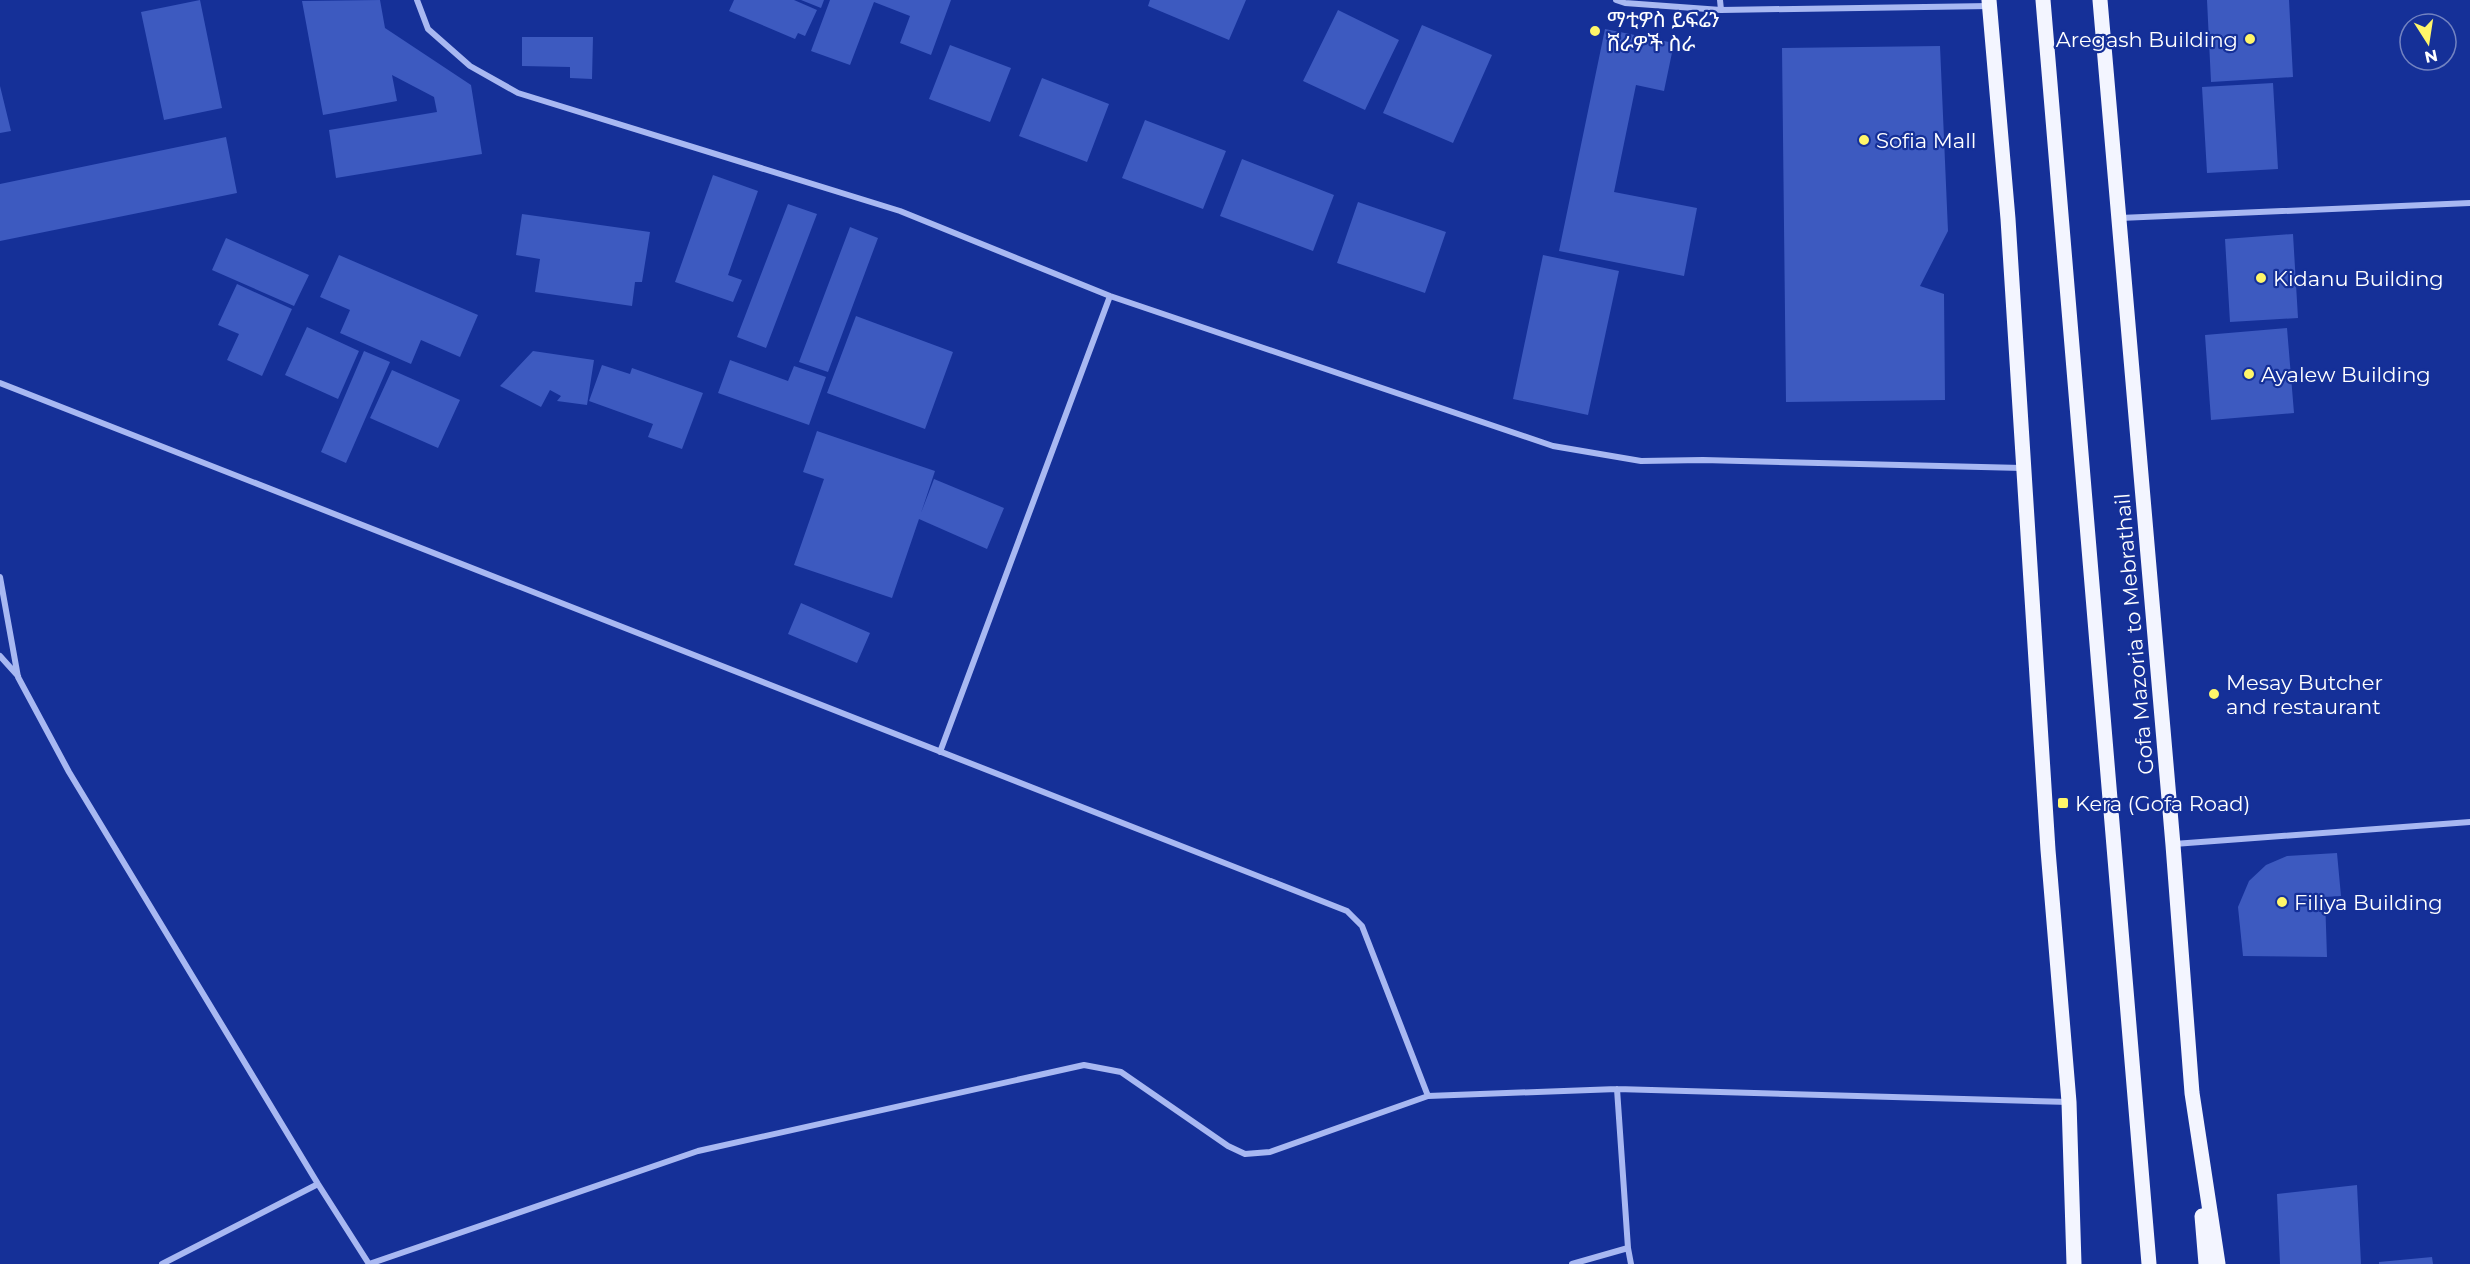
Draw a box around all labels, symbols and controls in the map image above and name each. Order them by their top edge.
place label: ማቲዎስ ይፍሬን ሸራዎች ስራ [1607,7,1720,56]
north arrow [2398,12,2458,72]
marker: ማቲዎስ ይፍሬን ሸራዎች ስራ [1588,24,1602,38]
place label: Aregash Building [2056,27,2238,52]
marker: Aregash Building [2243,32,2257,46]
text: N [2423,46,2439,67]
place label: Sofia Mall [1876,128,1977,153]
marker: Sofia Mall [1857,133,1871,147]
place label: Kidanu Building [2273,266,2444,291]
marker: Kidanu Building [2254,271,2268,285]
place label: Ayalew Building [2261,362,2431,387]
marker: Ayalew Building [2242,367,2256,381]
street label: Gofa Mazoria to Mebrathail [2109,492,2159,776]
place label: Mesay Butcher and restaurant [2226,670,2383,719]
marker: Mesay Butcher and restaurant [2207,687,2221,701]
place label: Kera (Gofa Road) [2075,791,2251,816]
marker: Kera (Gofa Road) [2056,796,2070,810]
place label: Filiya Building [2294,890,2443,915]
marker: Filiya Building [2275,895,2289,909]

